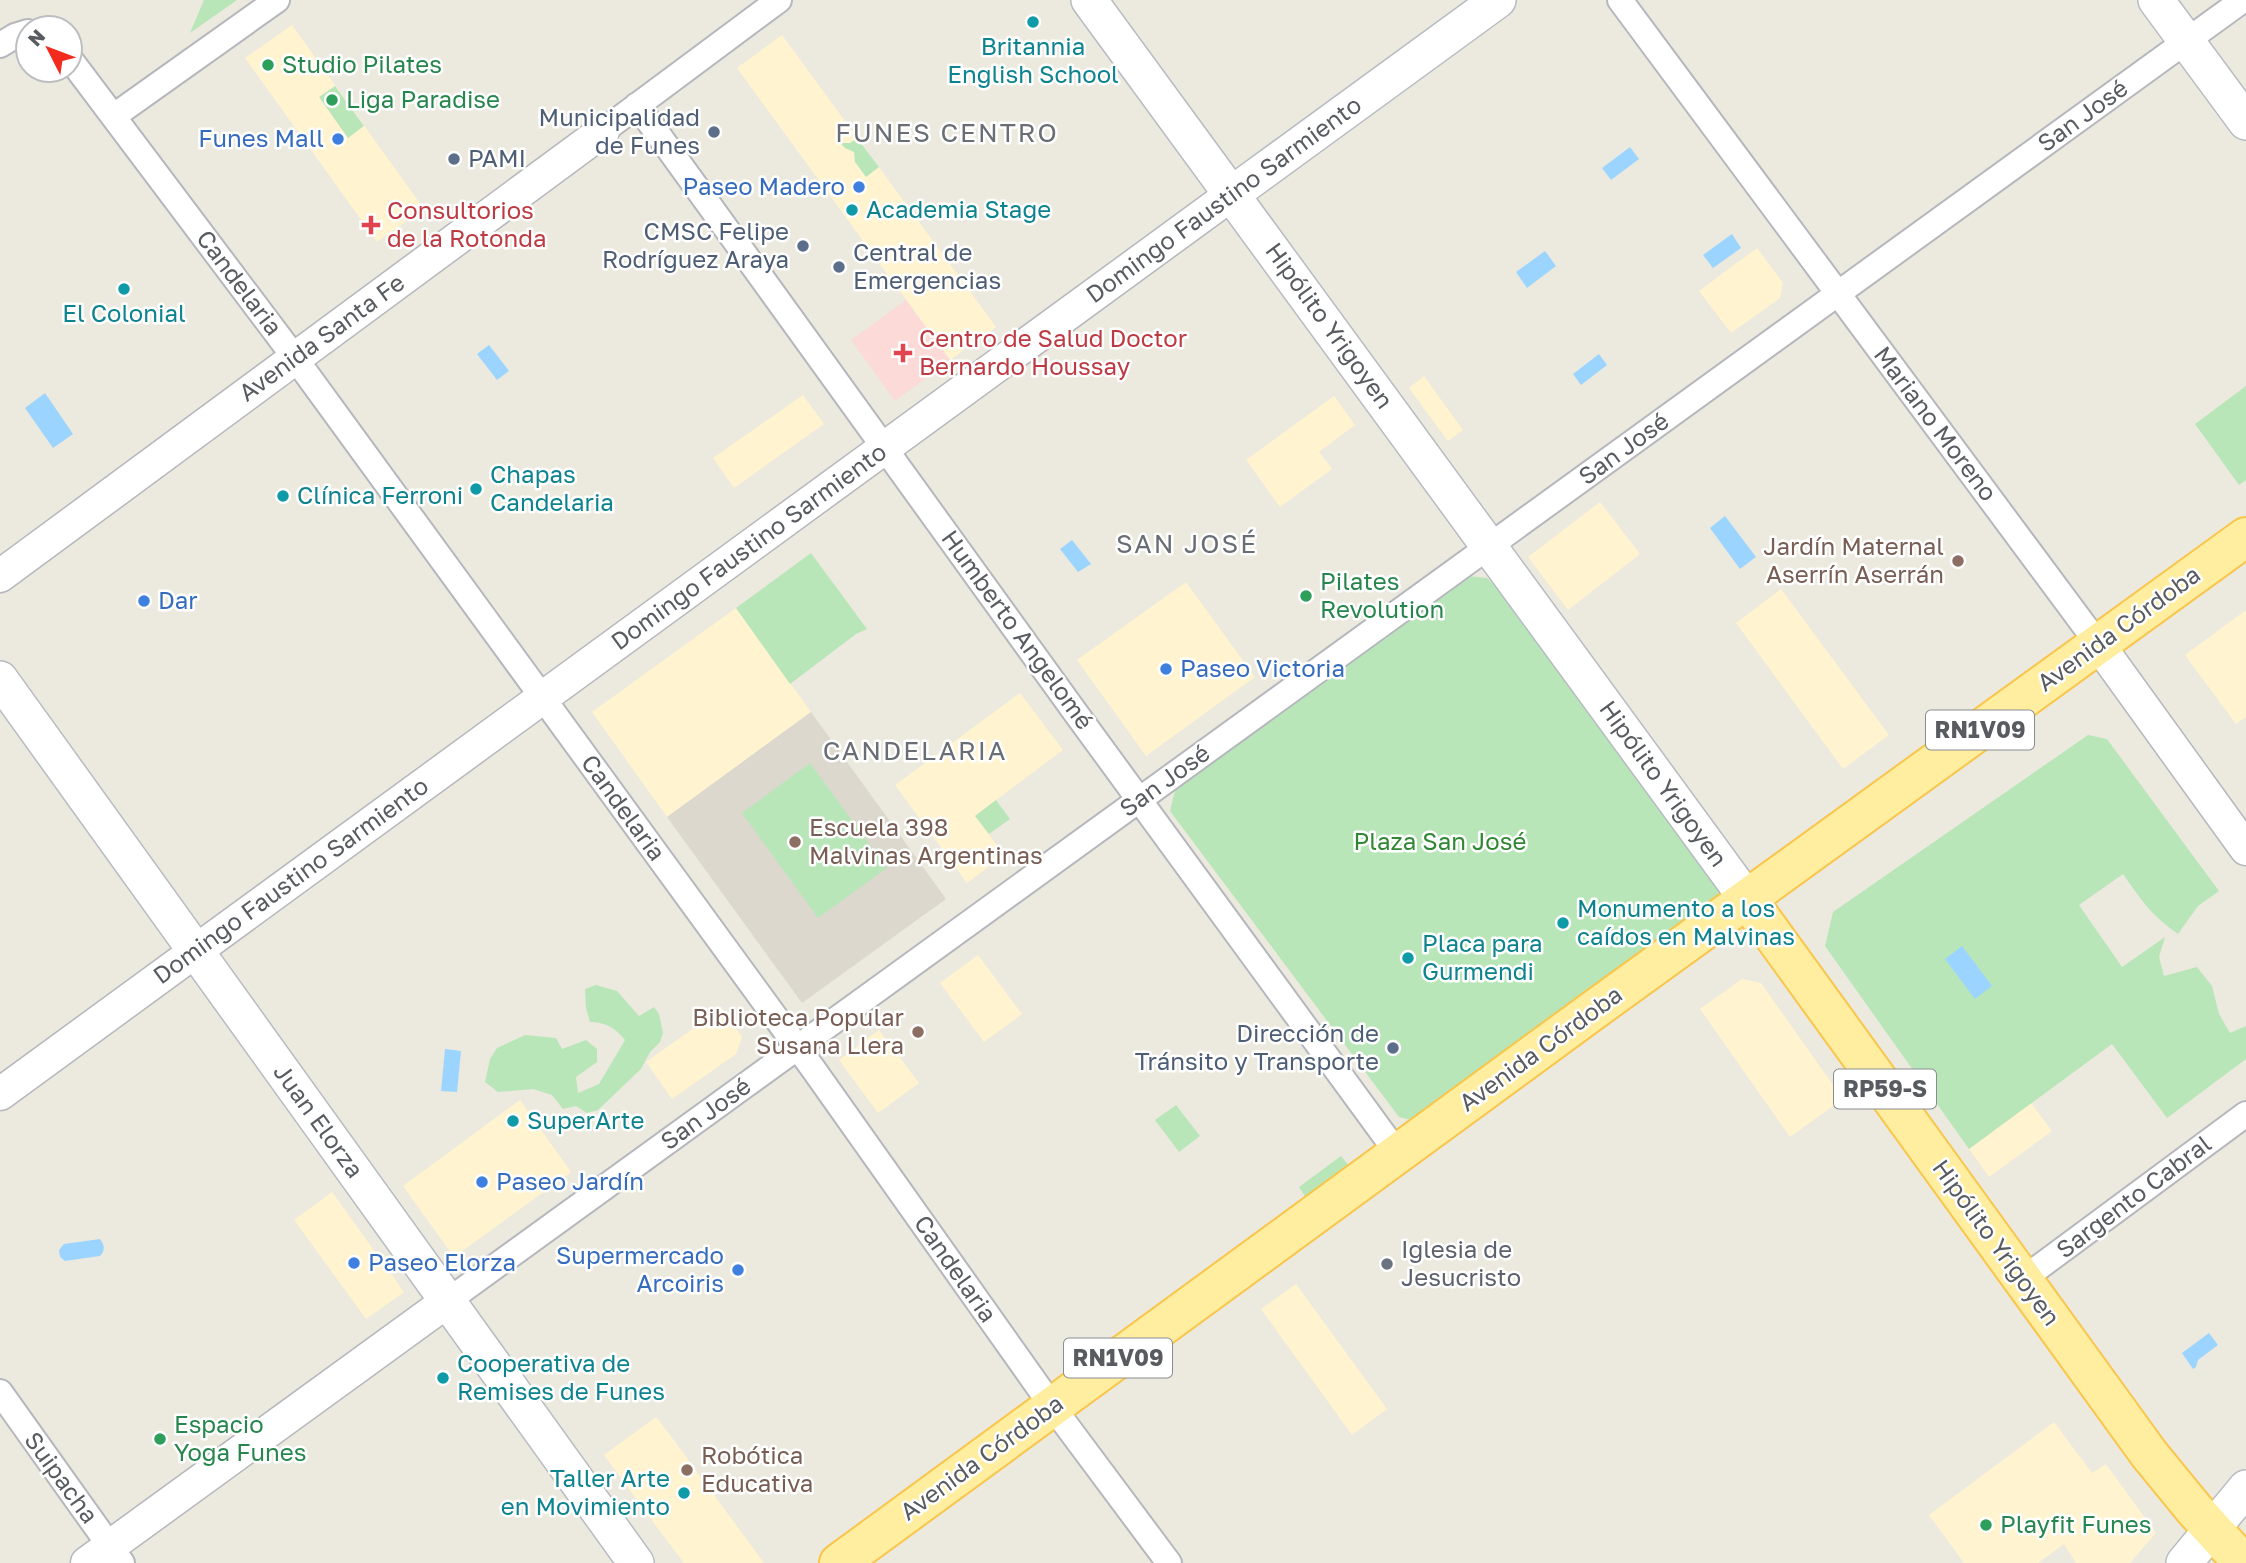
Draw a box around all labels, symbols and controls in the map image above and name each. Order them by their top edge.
north arrow [14,14,84,84]
marker: Britannia English School [1025,14,1041,30]
text: N [23,24,49,50]
place label: Britannia English School [947,31,1119,88]
place label: Studio Pilates [282,49,442,78]
marker: Studio Pilates [260,57,276,73]
street label: San José [2032,72,2133,157]
place label: Liga Paradise [346,84,500,113]
street label: Domingo Faustino Sarmiento [1080,89,1366,308]
marker: Liga Paradise [324,92,340,108]
place label: Municipalidad de Funes [539,102,700,159]
district label: FUNES CENTRO [835,117,1059,148]
place label: Funes Mall [198,123,324,152]
marker: Municipalidad de Funes [706,124,722,140]
marker: Funes Mall [330,131,346,147]
place label: PAMI [468,143,526,172]
marker: PAMI [446,151,462,167]
place label: Paseo Madero [683,171,845,200]
marker: Paseo Madero [851,179,867,195]
place label: Academia Stage [866,194,1051,223]
place label: Consultorios de la Rotonda [387,195,546,252]
marker: Academia Stage [844,202,860,218]
marker: Consultorios de la Rotonda [361,215,381,235]
place label: CMSC Felipe Rodríguez Araya [602,216,789,273]
street label: Candelaria [191,224,289,340]
place label: Central de Emergencias [853,237,1001,294]
street label: Hipólito Yrigoyen [1260,237,1400,414]
marker: CMSC Felipe Rodríguez Araya [795,238,811,254]
marker: Central de Emergencias [831,259,847,275]
street label: Avenida Santa Fe [233,267,410,407]
marker: El Colonial [116,281,132,297]
place label: El Colonial [62,298,186,327]
place label: Centro de Salud Doctor Bernardo Houssay [919,323,1187,380]
street label: Mariano Moreno [1869,340,2004,506]
marker: Centro de Salud Doctor Bernardo Houssay [893,343,913,363]
street label: San José [1573,405,1674,490]
street label: Domingo Faustino Sarmiento [605,436,891,655]
place label: Chapas Candelaria [490,459,614,516]
place label: Clínica Ferroni [297,480,463,509]
marker: Chapas Candelaria [468,481,484,497]
marker: Clínica Ferroni [275,488,291,504]
street label: Humberto Angelomé [936,524,1100,734]
district label: SAN JOSÉ [1116,528,1258,559]
place label: Jardín Maternal Aserrín Aserrán [1763,531,1944,588]
marker: Jardín Maternal Aserrín Aserrán [1950,553,1966,569]
street label: Avenida Córdoba [2031,559,2205,697]
place label: Pilates Revolution [1320,566,1444,623]
place label: Dar [158,585,198,614]
marker: Pilates Revolution [1298,588,1314,604]
marker: Dar [136,593,152,609]
place label: Paseo Victoria [1180,653,1345,682]
marker: Paseo Victoria [1158,661,1174,677]
street label: Hipólito Yrigoyen [1594,695,1734,872]
road number: RN1V09 [1926,710,2034,750]
district label: CANDELARIA [823,735,1007,766]
street label: San José [1114,737,1215,822]
street label: Candelaria [576,748,672,866]
street label: Domingo Faustino Sarmiento [147,770,433,989]
place label: Escuela 398 Malvinas Argentinas [809,812,1043,869]
park label: Plaza San José [1354,826,1526,855]
marker: Escuela 398 Malvinas Argentinas [787,834,803,850]
place label: Monumento a los caídos en Malvinas [1577,893,1795,950]
marker: Monumento a los caídos en Malvinas [1555,915,1571,931]
place label: Placa para Gurmendi [1422,928,1543,985]
marker: Placa para Gurmendi [1400,950,1416,966]
street label: Avenida Córdoba [1453,979,1627,1117]
place label: Biblioteca Popular Susana Llera [692,1002,904,1059]
place label: Dirección de Tránsito y Transporte [1135,1018,1379,1075]
marker: Biblioteca Popular Susana Llera [910,1024,926,1040]
marker: Dirección de Tránsito y Transporte [1385,1040,1401,1056]
street label: Juan Elorza [268,1057,370,1183]
street label: San José [655,1070,756,1155]
road number: RP59-S [1834,1070,1936,1108]
place label: SuperArte [527,1105,644,1134]
marker: SuperArte [505,1113,521,1129]
street label: Sargento Cabral [2050,1128,2216,1263]
street label: Hipólito Yrigoyen [1927,1154,2067,1331]
place label: Paseo Jardín [496,1166,644,1195]
marker: Paseo Jardín [474,1174,490,1190]
street label: Candelaria [909,1209,1004,1327]
place label: Iglesia de Jesucristo [1401,1234,1521,1291]
place label: Supermercado Arcoiris [556,1240,724,1297]
place label: Paseo Elorza [368,1247,516,1276]
marker: Paseo Elorza [346,1255,362,1271]
marker: Iglesia de Jesucristo [1379,1256,1395,1272]
marker: Supermercado Arcoiris [730,1262,746,1278]
road number: RN1V09 [1064,1338,1172,1378]
place label: Cooperativa de Remises de Funes [457,1348,665,1405]
marker: Cooperativa de Remises de Funes [435,1370,451,1386]
street label: Avenida Córdoba [894,1388,1068,1526]
place label: Espacio Yoga Funes [174,1409,306,1466]
street label: Suipacha [19,1426,105,1529]
marker: Espacio Yoga Funes [152,1431,168,1447]
place label: Robótica Educativa [701,1440,813,1497]
marker: Robótica Educativa [679,1462,695,1478]
place label: Taller Arte en Movimiento [501,1463,670,1520]
marker: Taller Arte en Movimiento [676,1485,692,1501]
place label: Playfit Funes [2000,1509,2151,1538]
marker: Playfit Funes [1978,1517,1994,1533]

